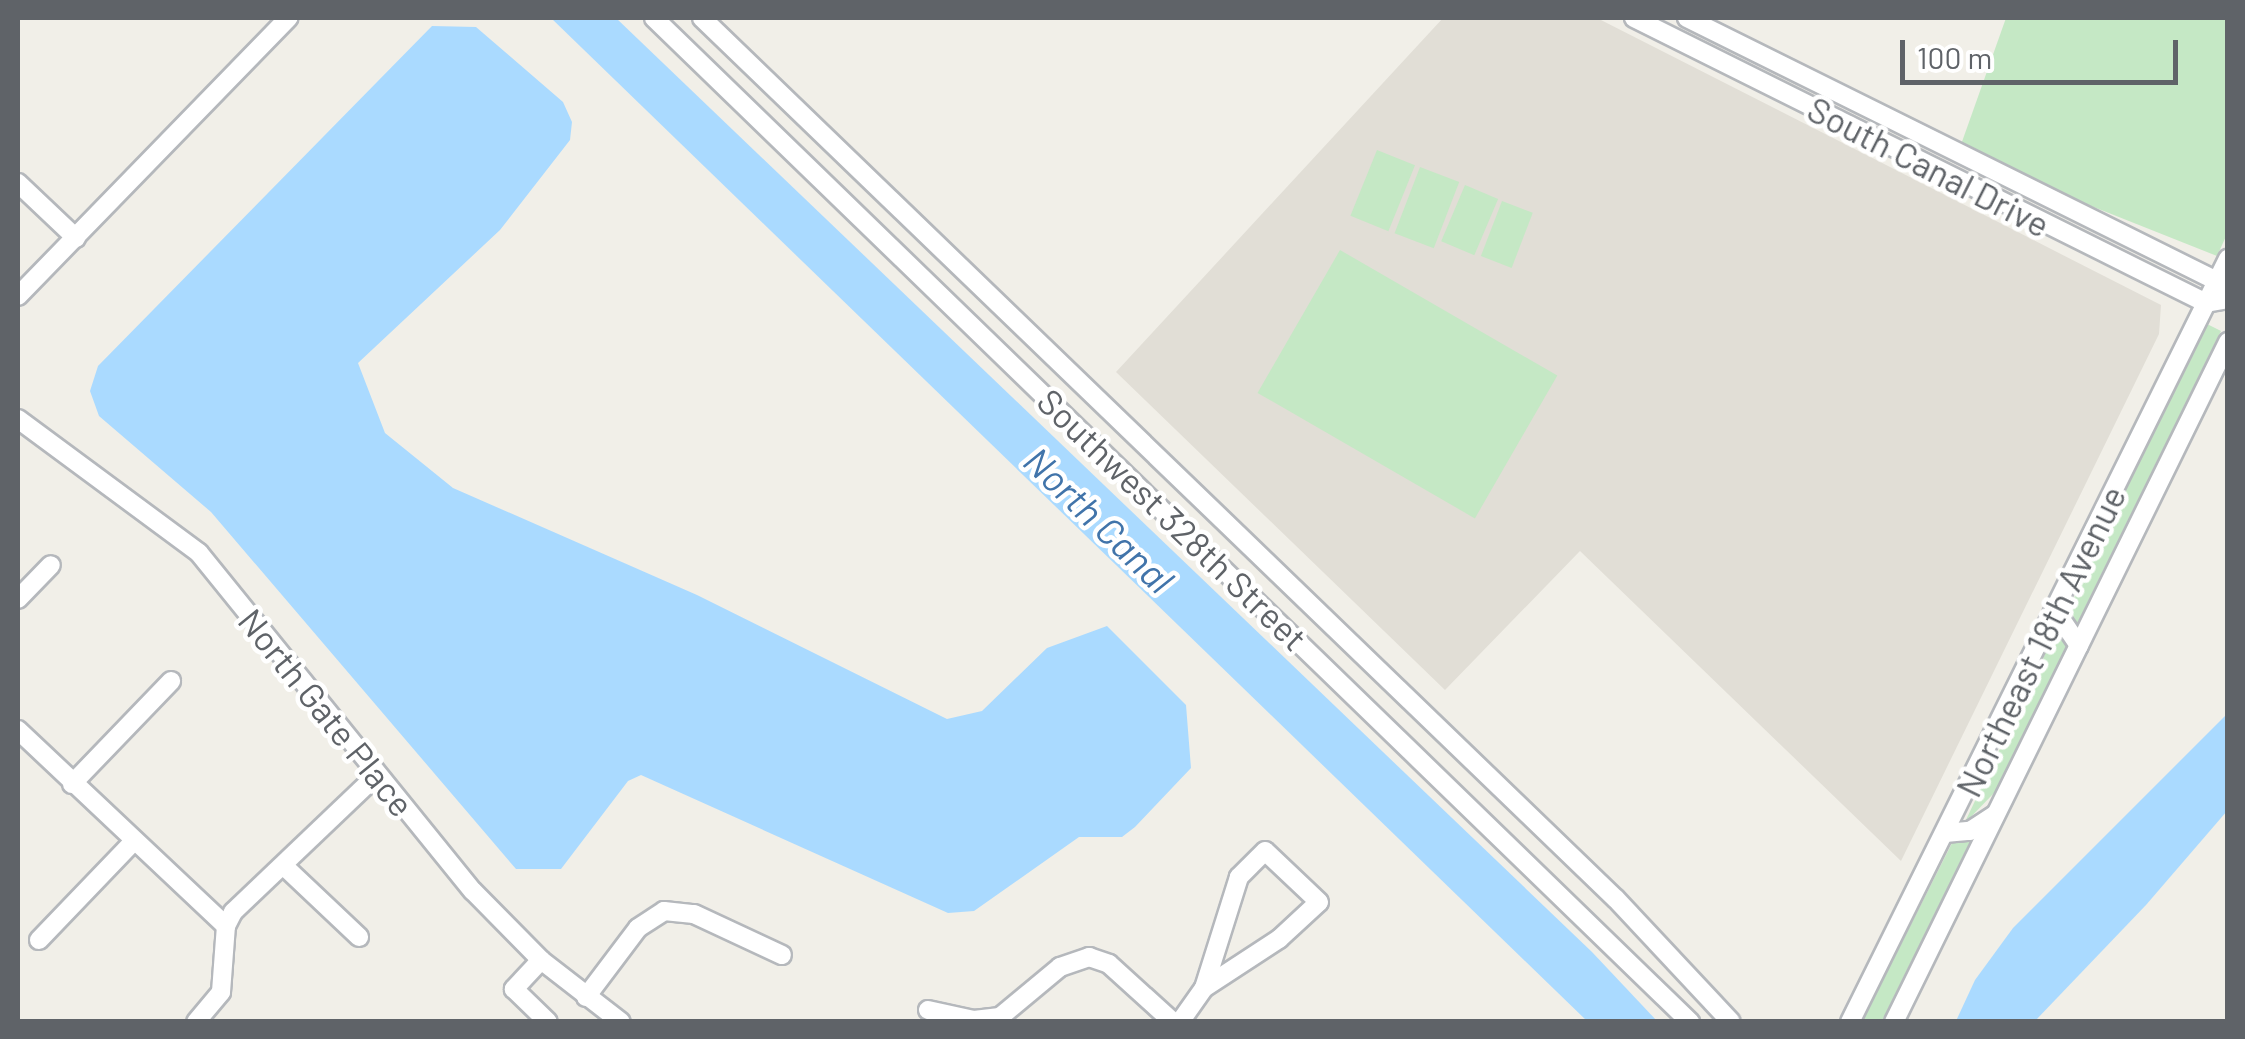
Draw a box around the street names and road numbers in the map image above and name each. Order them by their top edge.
street label: South Canal Drive [1801,87,2057,245]
street label: Southwest 328th Street [1030,379,1316,659]
street label: Northeast 18th Avenue [1946,479,2134,803]
street label: North Gate Place [231,600,423,824]

